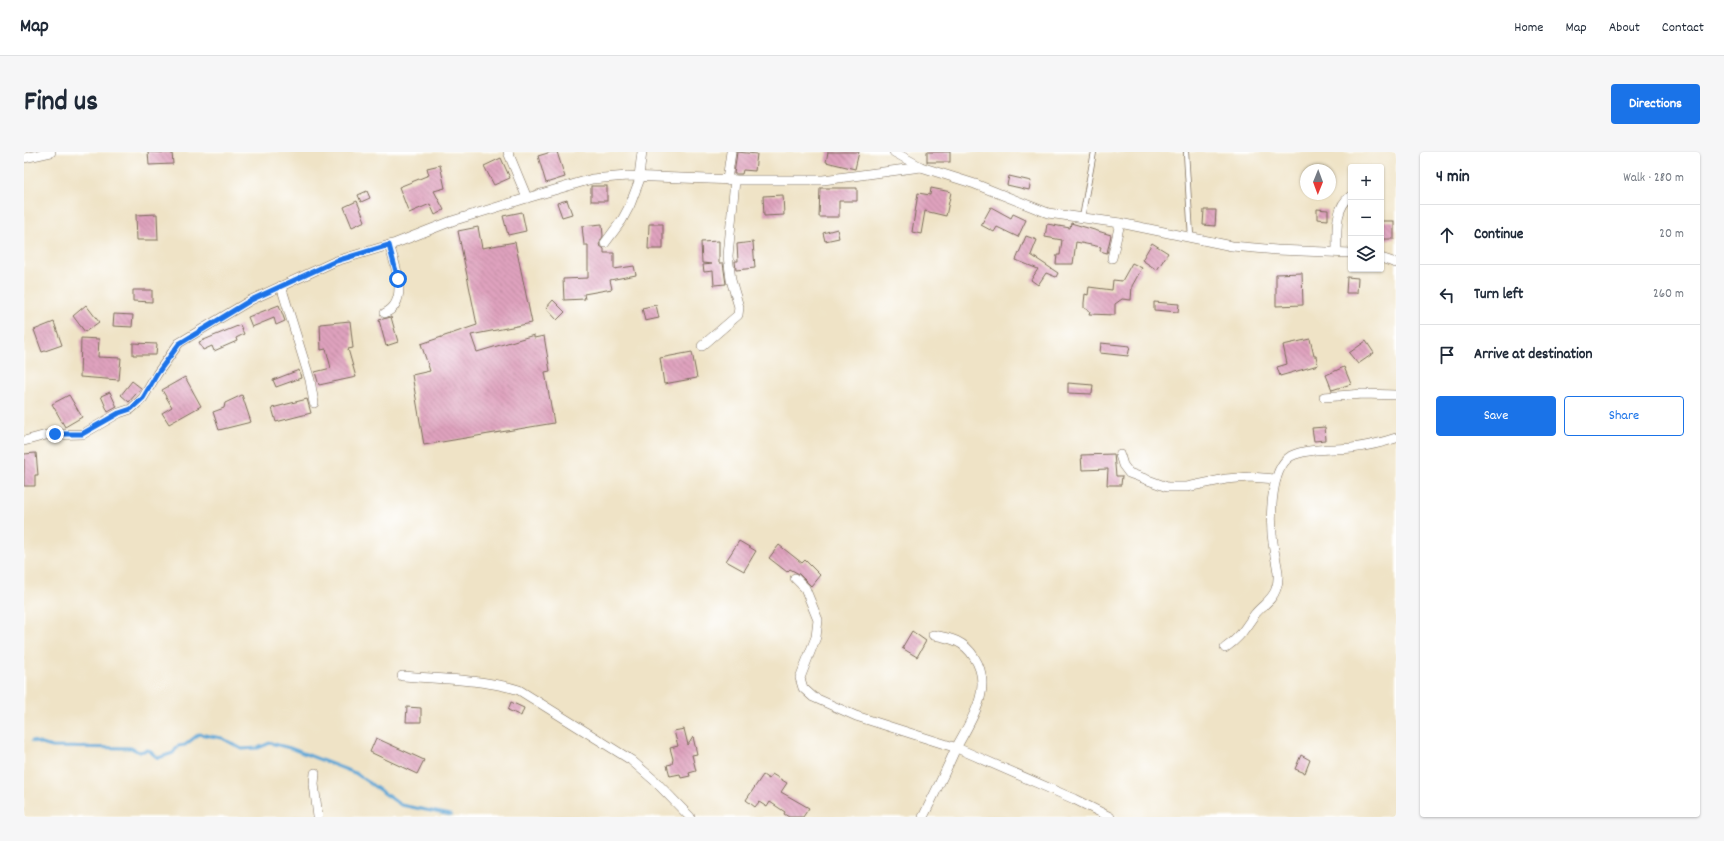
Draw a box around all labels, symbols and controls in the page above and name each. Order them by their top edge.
text: Map [20,14,49,41]
text: Home [1514,18,1543,38]
text: Map [1565,18,1587,38]
text: About [1609,18,1640,38]
text: Contact [1662,18,1704,38]
text: Find us [24,84,98,124]
button: Directions [1611,84,1700,124]
north arrow [1300,164,1336,200]
map controls [1348,164,1384,272]
button: + [1348,164,1384,200]
text: 4 min [1436,166,1470,190]
text: Walk · 280 m [1623,169,1684,188]
button: − [1348,200,1384,236]
icon: ahead [1436,224,1458,246]
text: Continue [1474,224,1523,246]
text: 20 m [1659,225,1684,244]
button: layers [1348,236,1384,272]
route start [389,270,407,288]
icon: left [1436,284,1458,306]
text: Turn left [1474,284,1523,306]
text: 260 m [1653,285,1684,304]
icon: arrive [1436,344,1458,366]
text: Arrive at destination [1474,344,1592,366]
button: Save [1436,396,1556,436]
button: Share [1564,396,1684,436]
route end [46,425,64,443]

